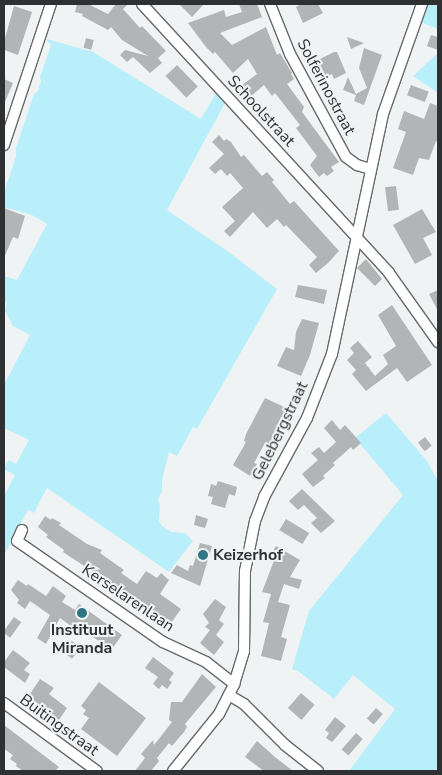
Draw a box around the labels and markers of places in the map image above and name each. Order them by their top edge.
place label: Keizerhof [213,545,283,565]
marker: Keizerhof [197,549,209,561]
marker: Instituut Miranda [76,607,88,619]
place label: Instituut Miranda [51,620,113,658]

